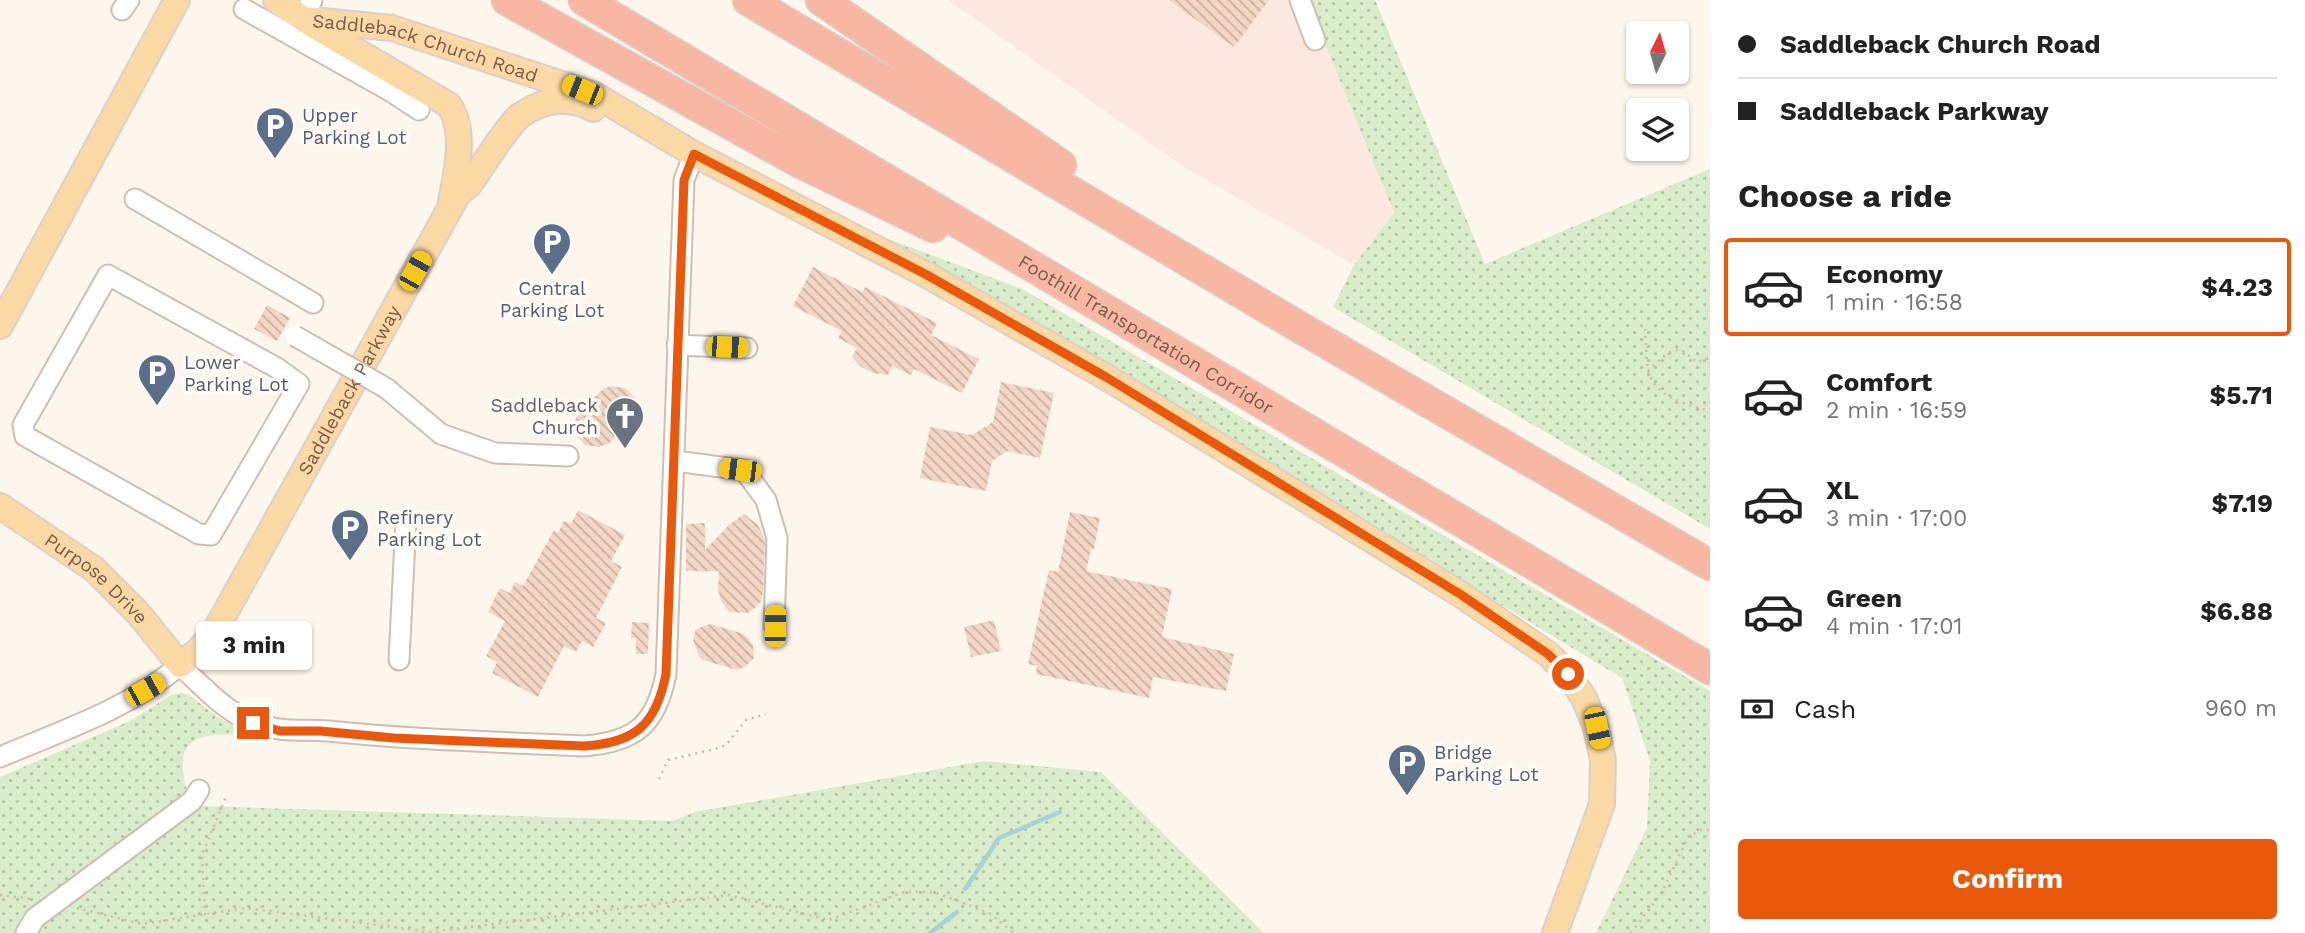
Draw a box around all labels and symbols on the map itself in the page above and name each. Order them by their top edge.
street label: Saddleback Church Road [311,9,541,87]
north arrow [1626,21,1689,84]
car [559,72,606,108]
place label: Upper Parking Lot [302,104,407,149]
parking icon: Upper Parking Lot [254,105,296,160]
parking icon: Central Parking Lot [531,221,573,276]
car [396,248,435,294]
street label: Foothill Transportation Corridor [1014,250,1278,419]
place label: Central Parking Lot [500,277,604,322]
street label: Saddleback Parkway [293,301,406,479]
car [706,336,749,358]
place label: Lower Parking Lot [184,351,289,396]
parking icon: Lower Parking Lot [136,352,178,407]
place label: Saddleback Church [491,394,598,439]
church icon: Saddleback Church [604,395,646,450]
car [718,457,763,483]
place label: Refinery Parking Lot [377,506,482,551]
parking icon: Refinery Parking Lot [329,507,371,562]
street label: Purpose Drive [40,528,153,628]
car [765,605,786,647]
callout: 3 min [195,622,311,670]
route start [1552,658,1584,690]
car [122,671,169,709]
car [1583,705,1612,751]
route end [237,707,269,739]
place label: Bridge Parking Lot [1434,741,1539,786]
parking icon: Bridge Parking Lot [1386,742,1428,797]

